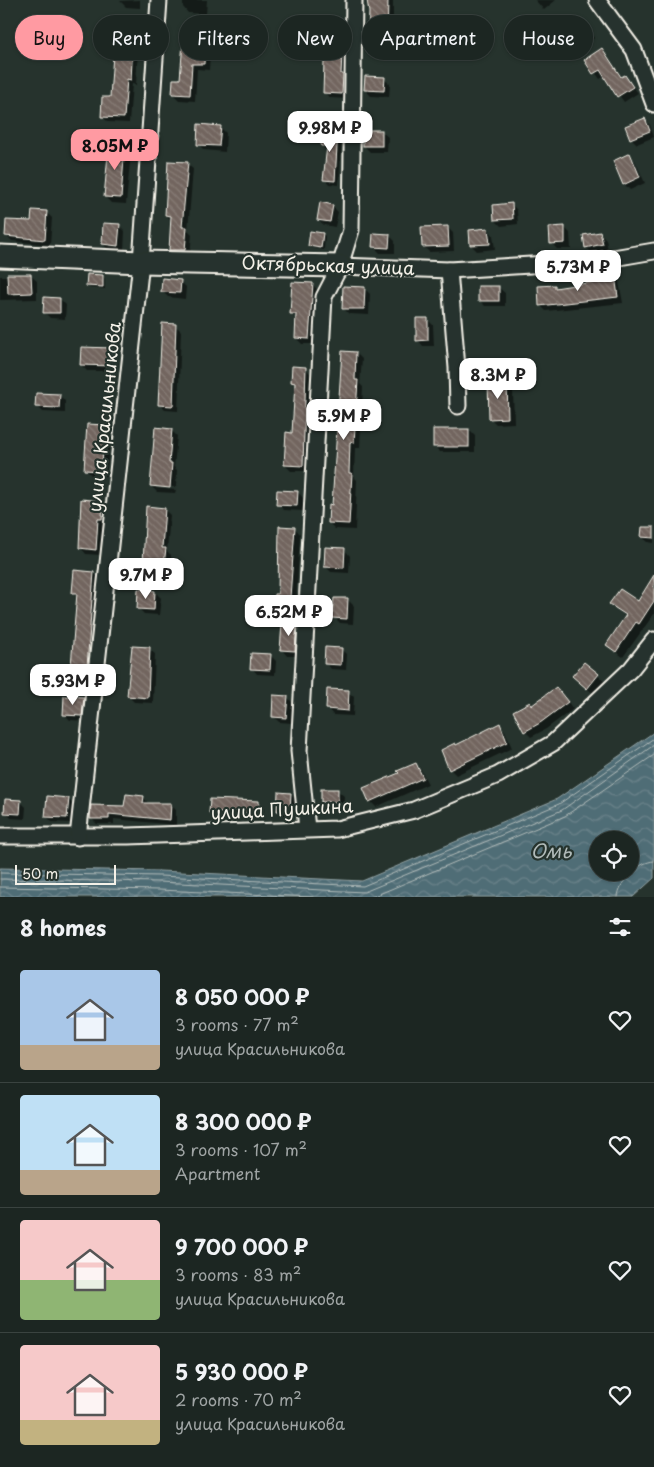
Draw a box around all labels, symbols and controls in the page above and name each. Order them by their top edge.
chip: Buy [15,15,83,60]
chip: Rent [93,15,169,60]
chip: Filters [179,15,268,60]
chip: New [278,15,352,60]
chip: Apartment [362,15,494,60]
chip: House [504,15,593,60]
pin: 9.98M ₽ [284,110,376,153]
text: 9.98M ₽ [299,115,361,139]
pin: 8.05M ₽ [69,128,161,171]
text: 8.05M ₽ [82,133,148,157]
street label: Октябрьская улица [241,248,416,281]
pin: 5.73M ₽ [532,250,624,292]
text: 5.73M ₽ [546,254,610,278]
street label: улица Красильникова [80,320,127,513]
pin: 8.3M ₽ [457,358,539,400]
text: 8.3M ₽ [470,362,526,386]
pin: 5.9M ₽ [303,398,385,441]
text: 5.9M ₽ [317,403,371,427]
pin: 9.7M ₽ [105,558,187,600]
text: 9.7M ₽ [120,562,172,586]
pin: 6.52M ₽ [243,594,335,637]
text: 6.52M ₽ [256,599,322,623]
pin: 5.93M ₽ [27,664,119,706]
text: 5.93M ₽ [41,668,105,692]
street label: улица Пушкина [210,791,355,826]
map controls [589,831,639,881]
button: locate [589,831,639,881]
water label: Омь [531,836,572,864]
scale bar [15,862,116,885]
text: 50 m [22,863,58,884]
text: 8 homes [20,911,106,943]
icon: filters [606,913,634,941]
text: 8 050 000 ₽ [175,980,310,1012]
icon: home [60,990,120,1050]
icon: heart [606,1006,634,1034]
text: 3 rooms · 77 m² [175,1012,299,1036]
text: улица Красильникова [175,1036,345,1060]
text: 8 300 000 ₽ [175,1105,311,1137]
icon: home [60,1115,120,1175]
icon: heart [606,1131,634,1159]
text: 3 rooms · 107 m² [175,1137,307,1161]
text: Apartment [175,1161,260,1185]
text: 9 700 000 ₽ [175,1230,308,1262]
icon: home [60,1240,120,1300]
icon: heart [606,1256,634,1284]
text: 3 rooms · 83 m² [175,1262,301,1286]
text: улица Красильникова [175,1286,345,1310]
text: 5 930 000 ₽ [175,1355,308,1387]
icon: home [60,1365,120,1425]
icon: heart [606,1381,634,1409]
text: 2 rooms · 70 m² [175,1387,302,1411]
text: улица Красильникова [175,1411,345,1435]

